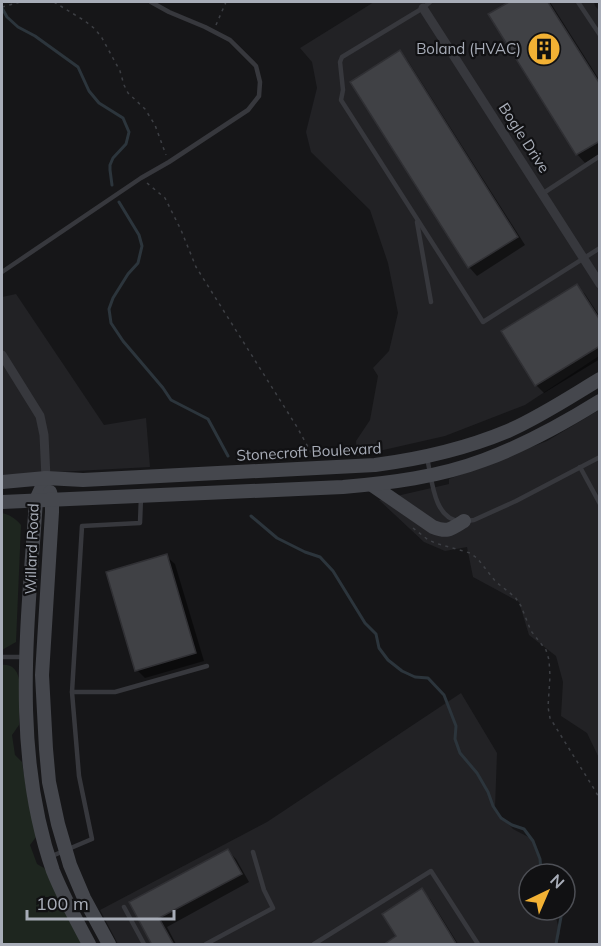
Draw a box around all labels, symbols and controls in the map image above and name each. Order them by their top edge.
building icon: Boland (HVAC) [526,31,562,67]
place label: Boland (HVAC) [416,39,521,58]
street label: Bogle Drive [495,99,554,176]
street label: Stonecroft Boulevard [236,438,382,465]
street label: Willard Road [20,503,43,595]
north arrow [517,862,577,922]
text: N [546,870,569,893]
scale bar [27,883,174,921]
text: 100 m [36,892,89,915]

